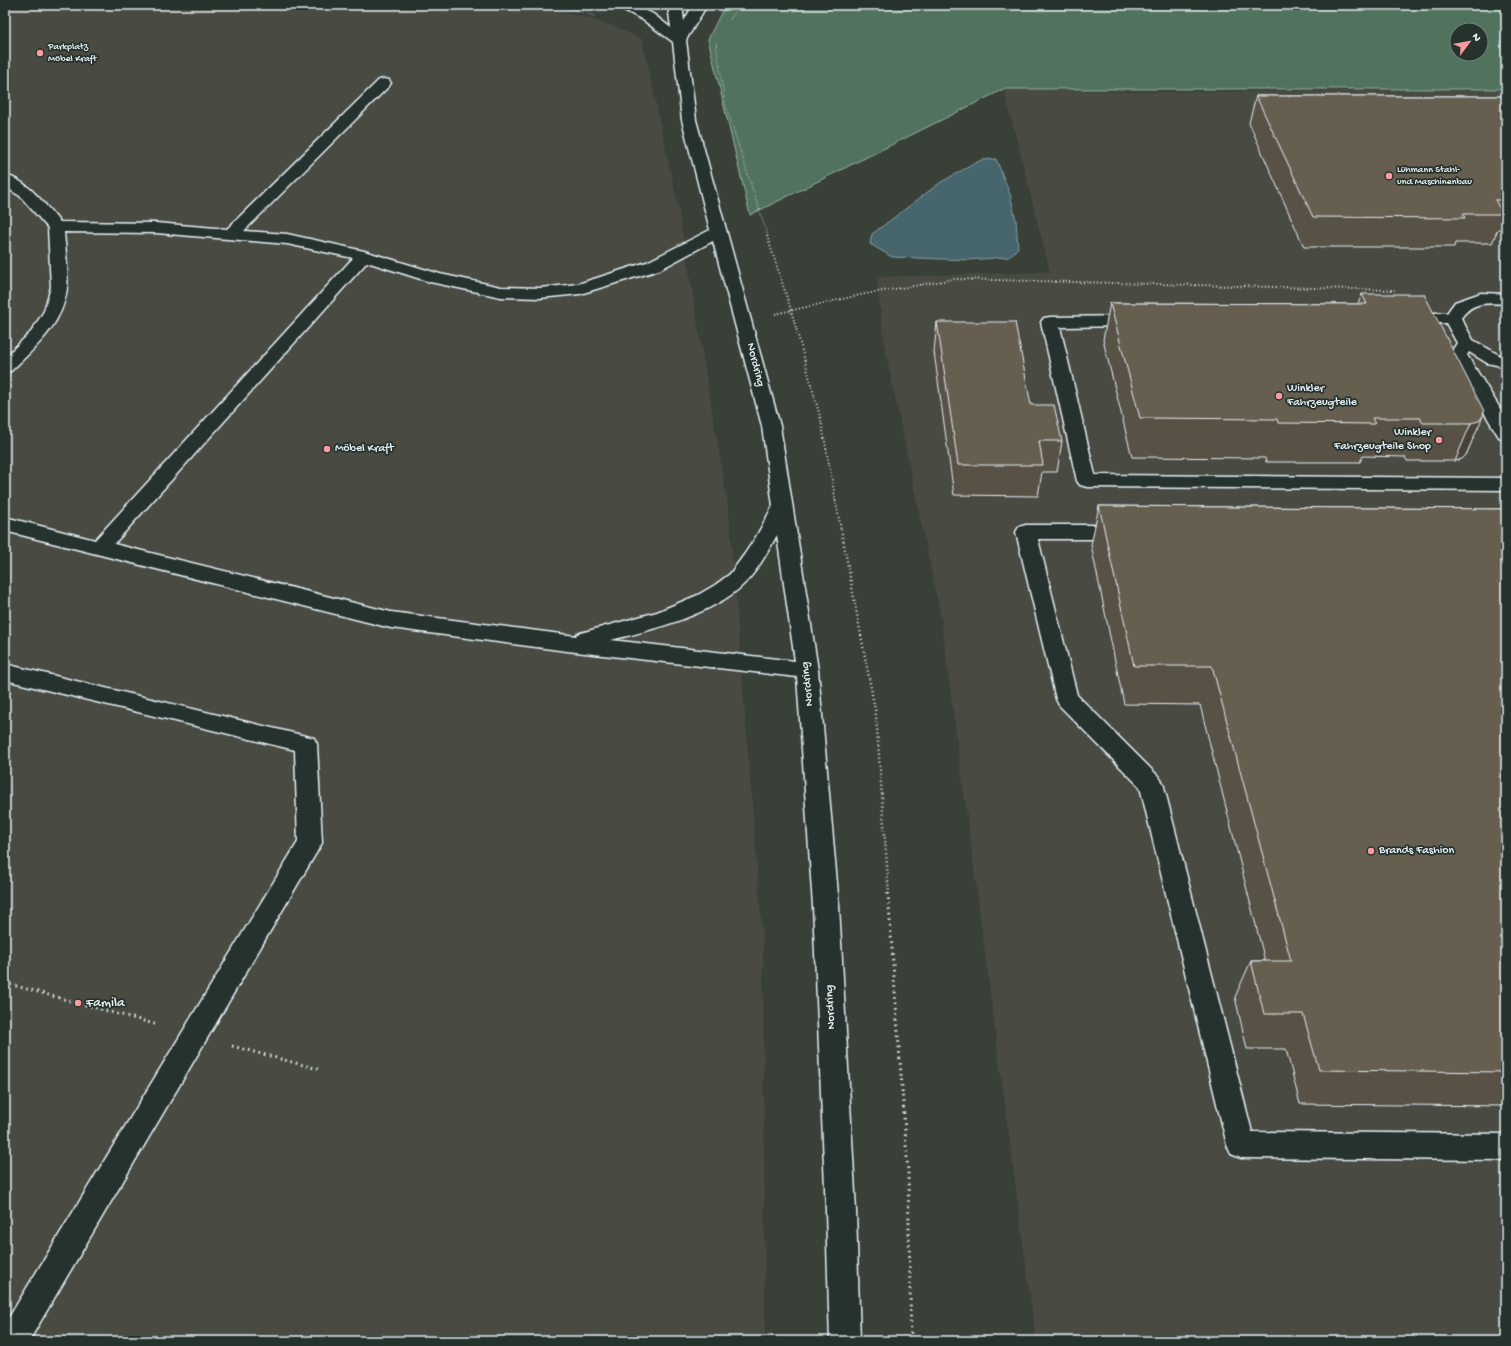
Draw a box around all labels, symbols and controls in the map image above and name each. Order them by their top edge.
north arrow [1449,22,1489,62]
text: N [1469,32,1483,44]
place label: Parkplatz Möbel Kraft [47,41,98,65]
marker: Parkplatz Möbel Kraft [35,48,45,58]
place label: Lühmann Stahl- und Maschinenbau [1397,164,1472,188]
marker: Lühmann Stahl- und Maschinenbau [1384,171,1394,181]
street label: Nordring [743,342,767,389]
place label: Winkler Fahrzeugteile [1286,382,1358,410]
marker: Winkler Fahrzeugteile [1274,391,1284,401]
place label: Winkler Fahrzeugteile Shop [1333,426,1433,454]
marker: Winkler Fahrzeugteile Shop [1434,435,1444,445]
place label: Möbel Kraft [335,442,395,456]
marker: Möbel Kraft [322,444,332,454]
street label: Nordring [799,661,817,707]
place label: Brands Fashion [1378,844,1455,858]
marker: Brands Fashion [1366,846,1376,856]
street label: Nordring [823,984,839,1030]
place label: Famila [85,995,126,1012]
marker: Famila [73,998,83,1008]

